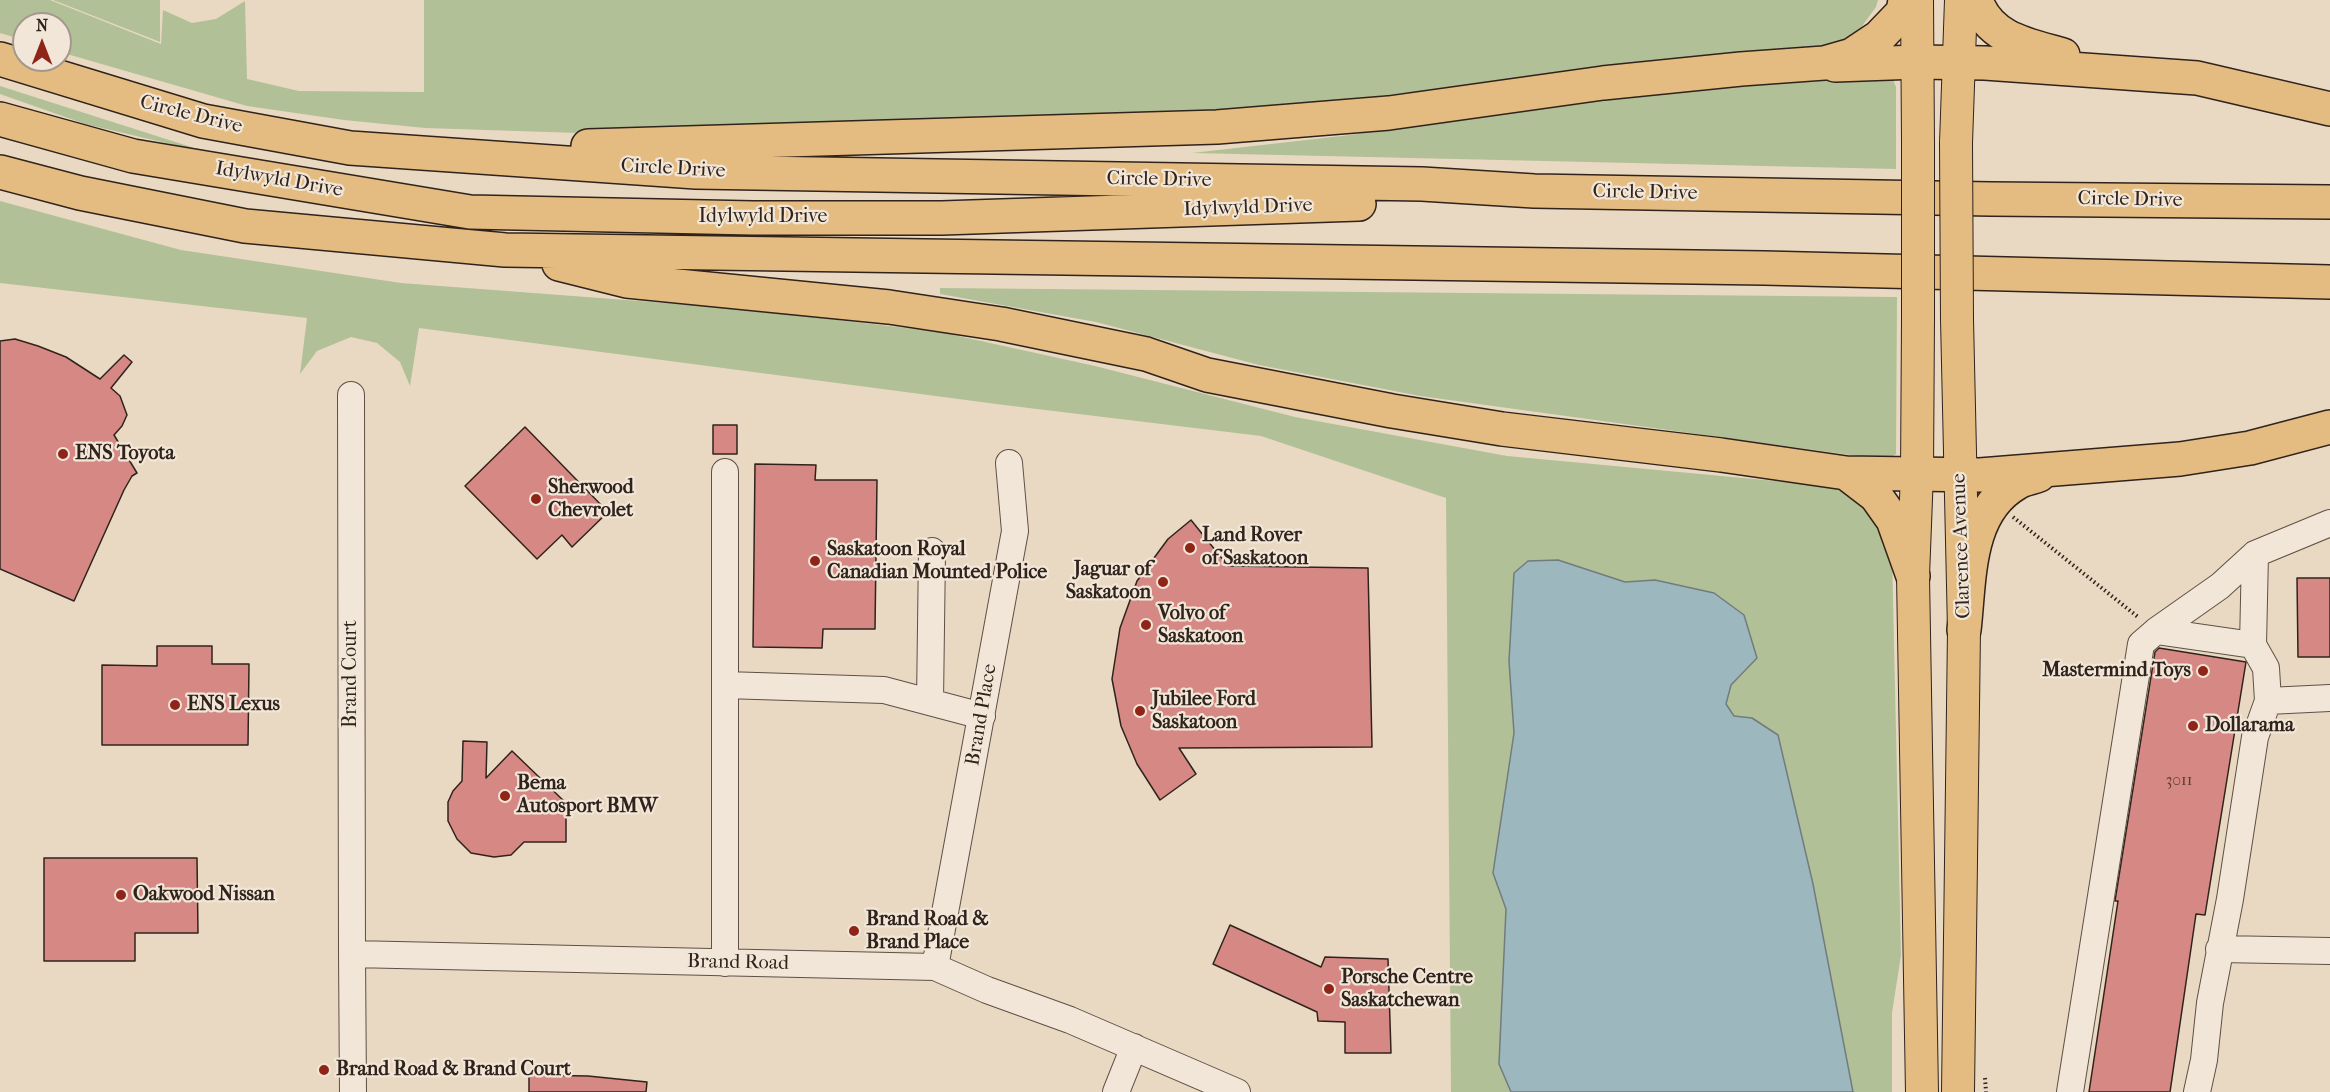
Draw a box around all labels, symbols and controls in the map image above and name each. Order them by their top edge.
north arrow [12,12,72,72]
text: N [36,16,48,35]
street label: Circle Drive [137,91,245,139]
street label: Circle Drive [620,154,726,184]
street label: Idylwyld Drive [213,157,345,203]
street label: Circle Drive [1106,167,1212,193]
street label: Circle Drive [1592,180,1698,206]
street label: Circle Drive [2077,187,2183,213]
street label: Idylwyld Drive [1183,194,1313,222]
street label: Idylwyld Drive [699,205,827,229]
place label: ENS Toyota [75,442,175,466]
marker: ENS Toyota [56,447,70,461]
street label: Clarence Avenue [1947,473,1977,619]
place label: Sherwood Chevrolet [548,476,634,523]
marker: Sherwood Chevrolet [529,492,543,506]
place label: Land Rover of Saskatoon [1202,524,1308,571]
place label: Saskatoon Royal Canadian Mounted Police [827,538,1047,585]
marker: Land Rover of Saskatoon [1183,541,1197,555]
marker: Saskatoon Royal Canadian Mounted Police [808,554,822,568]
place label: Jaguar of Saskatoon [1066,558,1151,605]
marker: Jaguar of Saskatoon [1156,575,1170,589]
place label: Volvo of Saskatoon [1158,602,1243,649]
marker: Volvo of Saskatoon [1139,618,1153,632]
street label: Brand Court [339,620,363,728]
place label: Mastermind Toys [2042,659,2191,683]
street label: Brand Place [961,662,1003,768]
marker: Mastermind Toys [2196,664,2210,678]
place label: Jubilee Ford Saskatoon [1152,688,1256,735]
place label: ENS Lexus [187,693,280,717]
marker: ENS Lexus [168,698,182,712]
marker: Jubilee Ford Saskatoon [1133,704,1147,718]
place label: Dollarama [2205,714,2294,738]
marker: Dollarama [2186,719,2200,733]
house number: 3011 [2166,771,2192,791]
place label: Bema Autosport BMW [517,772,657,819]
marker: Bema Autosport BMW [498,789,512,803]
place label: Oakwood Nissan [133,883,275,907]
marker: Oakwood Nissan [114,888,128,902]
place label: Brand Road & Brand Place [866,908,989,955]
marker: Brand Road & Brand Place [847,924,861,938]
street label: Brand Road [687,950,789,976]
place label: Porsche Centre Saskatchewan [1341,966,1473,1013]
marker: Porsche Centre Saskatchewan [1322,982,1336,996]
place label: Brand Road & Brand Court [336,1058,571,1082]
marker: Brand Road & Brand Court [317,1063,331,1077]

